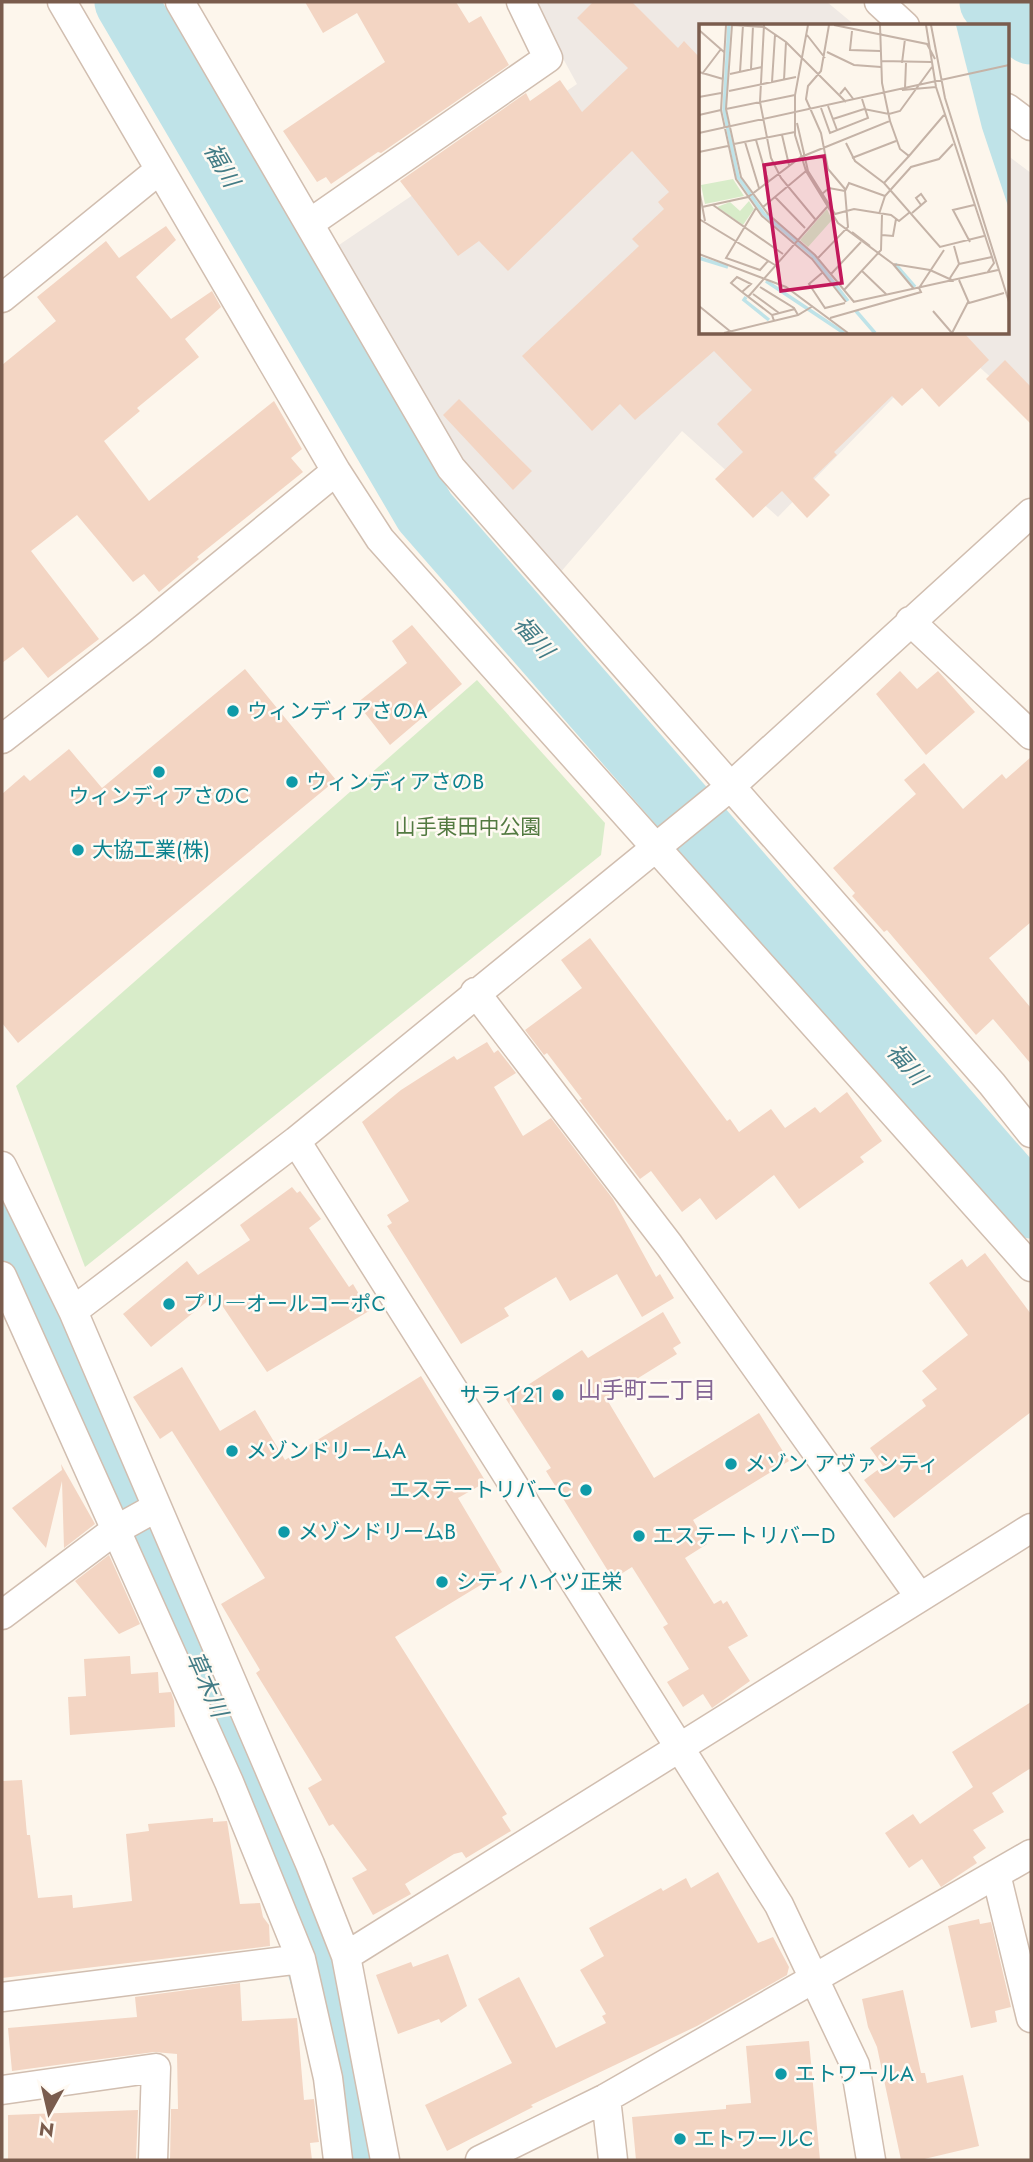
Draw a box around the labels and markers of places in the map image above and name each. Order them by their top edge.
place label: ウィンディアさのA [247,696,428,726]
marker: ウィンディアさのA [225,703,241,719]
marker: ウィンディアさのC [151,764,167,780]
place label: ウィンディアさのB [306,767,484,797]
marker: ウィンディアさのB [284,774,300,790]
place label: ウィンディアさのC [69,781,249,811]
place label: 大協工業(株) [92,835,210,865]
marker: 大協工業(株) [70,842,86,858]
place label: プリ―オールコーポC [183,1289,386,1319]
marker: プリ―オールコーポC [161,1296,177,1312]
place label: サライ21 [460,1380,544,1410]
marker: サライ21 [550,1387,566,1403]
place label: メゾンドリームA [246,1436,406,1466]
marker: メゾンドリームA [224,1443,240,1459]
place label: メゾン アヴァンティ [745,1449,939,1479]
marker: メゾン アヴァンティ [723,1456,739,1472]
place label: エステートリバーC [390,1475,572,1505]
marker: エステートリバーC [578,1482,594,1498]
place label: メゾンドリームB [298,1517,456,1547]
place label: エステートリバーD [653,1521,835,1551]
marker: メゾンドリームB [276,1524,292,1540]
marker: エステートリバーD [631,1528,647,1544]
place label: シティハイツ正栄 [456,1567,622,1597]
marker: シティハイツ正栄 [434,1574,450,1590]
place label: エトワールA [795,2059,914,2089]
marker: エトワールA [773,2066,789,2082]
place label: エトワールC [694,2124,813,2154]
marker: エトワールC [672,2131,688,2147]

